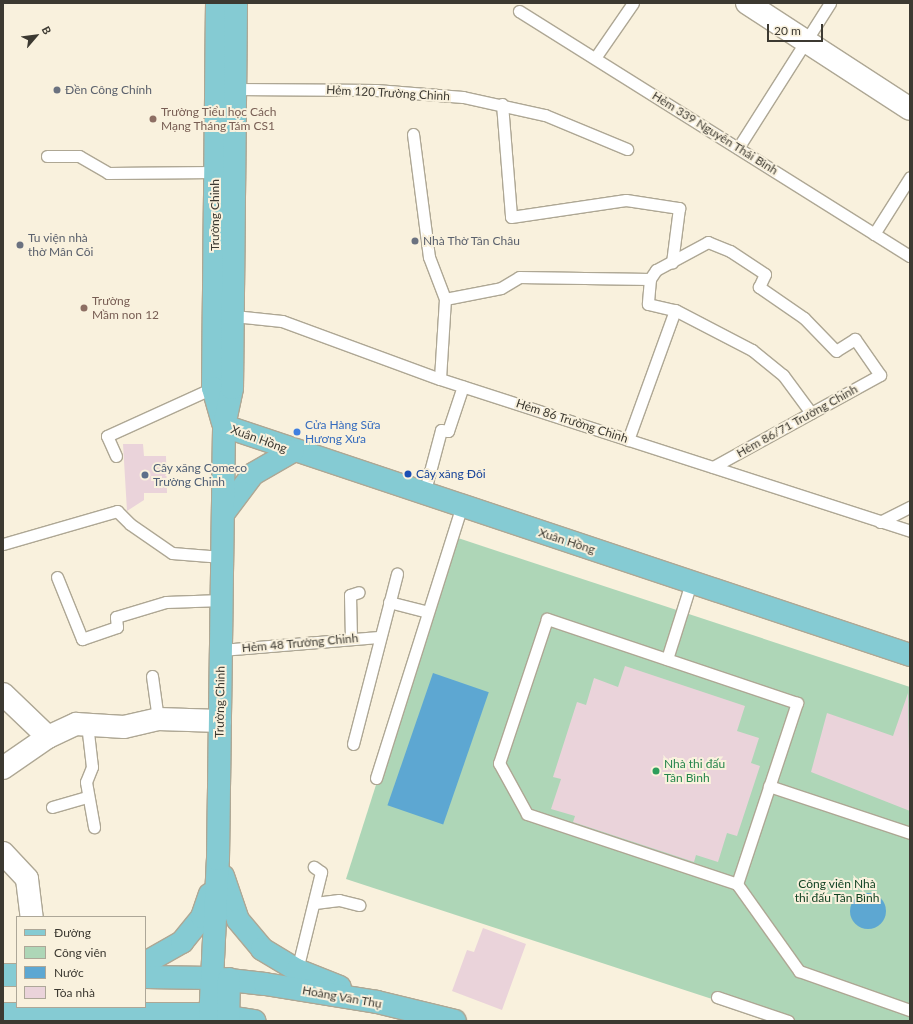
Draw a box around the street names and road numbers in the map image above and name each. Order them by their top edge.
street label: Hẻm 120 Trường Chinh [326,83,450,103]
street label: Hẻm 339 Nguyễn Thái Bình [649,88,781,178]
street label: Trường Chinh [208,179,222,251]
street label: Hẻm 86/71 Trường Chinh [734,382,860,460]
street label: Hẻm 86 Trường Chinh [514,396,630,446]
street label: Xuân Hồng [229,422,289,456]
street label: Xuân Hồng [537,525,597,557]
street label: Hẻm 48 Trường Chinh [241,631,359,655]
street label: Trường Chinh [212,666,228,738]
street label: Hoàng Văn Thụ [301,983,383,1011]

